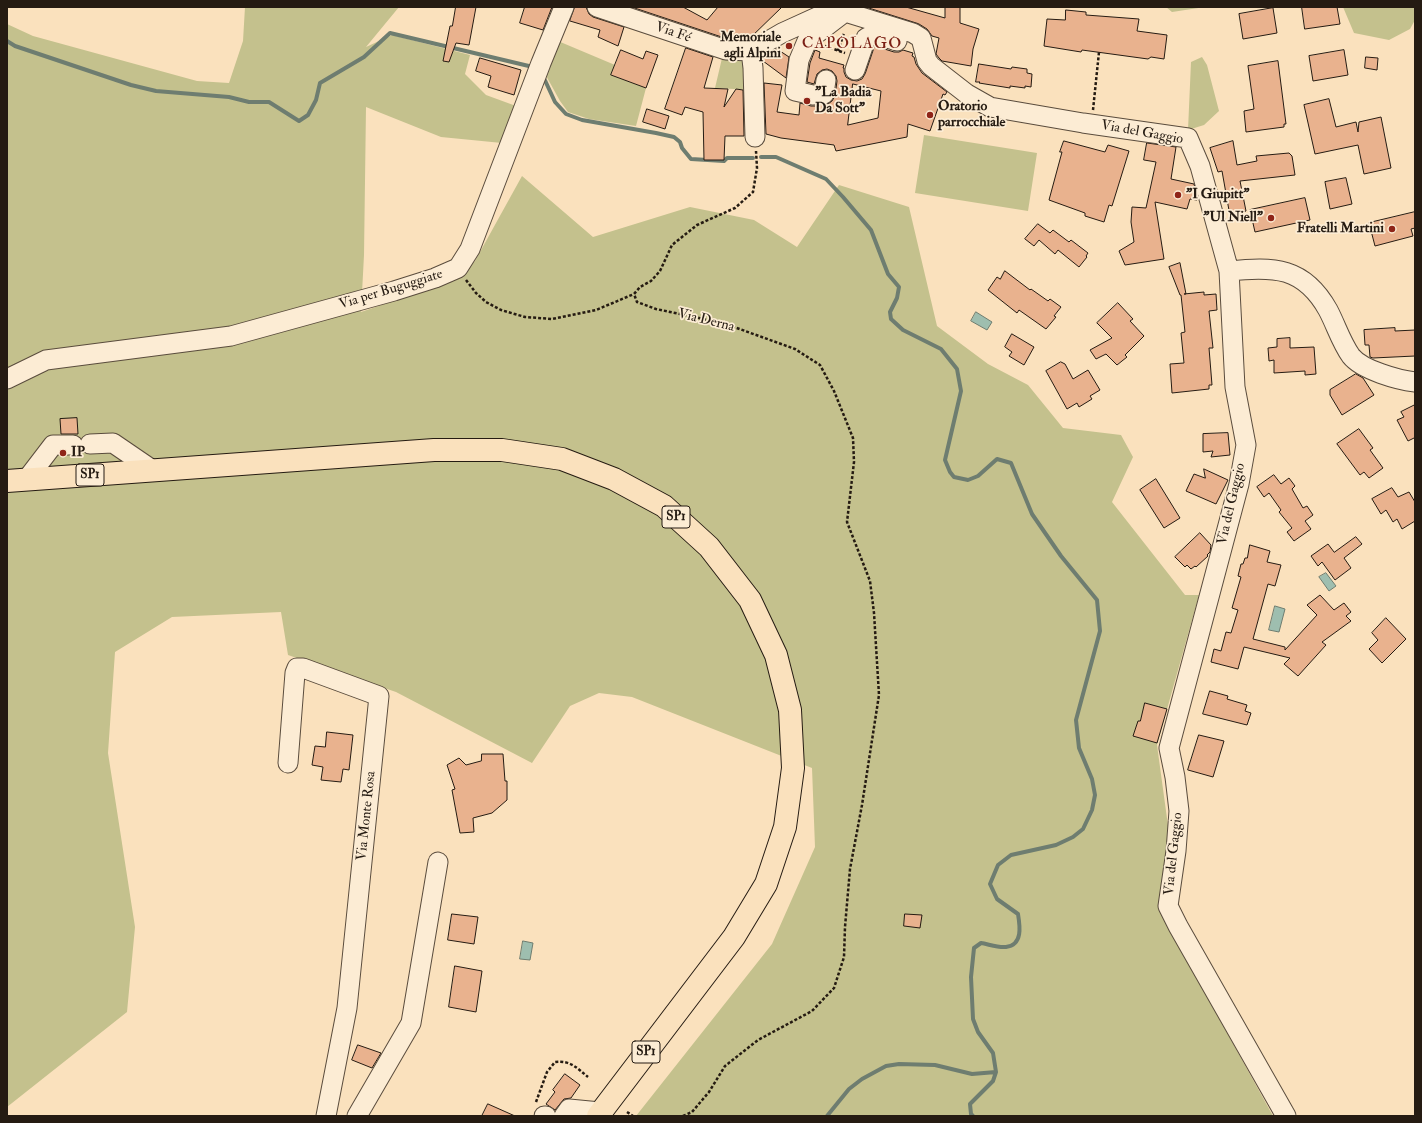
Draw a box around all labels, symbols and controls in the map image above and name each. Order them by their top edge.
street label: Via Fé [653,19,693,47]
place label: Memoriale agli Alpini [720,30,781,62]
district label: CAPOLAGO [802,35,902,55]
marker: Memoriale agli Alpini [784,41,794,51]
place label: "La Badia Da Sott" [815,85,871,118]
marker: "La Badia Da Sott" [802,96,812,106]
place label: Oratorio parrocchiale [938,99,1005,132]
marker: Oratorio parrocchiale [925,110,935,120]
street label: Via del Gaggio [1100,117,1184,149]
place label: "I Giupitt" [1186,187,1249,203]
marker: "I Giupitt" [1173,190,1183,200]
place label: "Ul Niell" [1203,210,1263,226]
marker: "Ul Niell" [1266,213,1276,223]
place label: Fratelli Martini [1297,221,1384,237]
marker: Fratelli Martini [1387,224,1397,234]
street label: Via per Buguggiate [337,266,445,314]
street label: Via Derna [676,306,736,336]
place label: IP [71,445,85,461]
marker: IP [58,448,68,458]
street label: Via del Gaggio [1214,462,1250,546]
road number: SP1 [76,464,104,486]
road number: SP1 [662,506,690,528]
street label: Via Monte Rosa [354,770,380,862]
street label: Via del Gaggio [1161,812,1187,896]
road number: SP1 [632,1041,660,1063]

